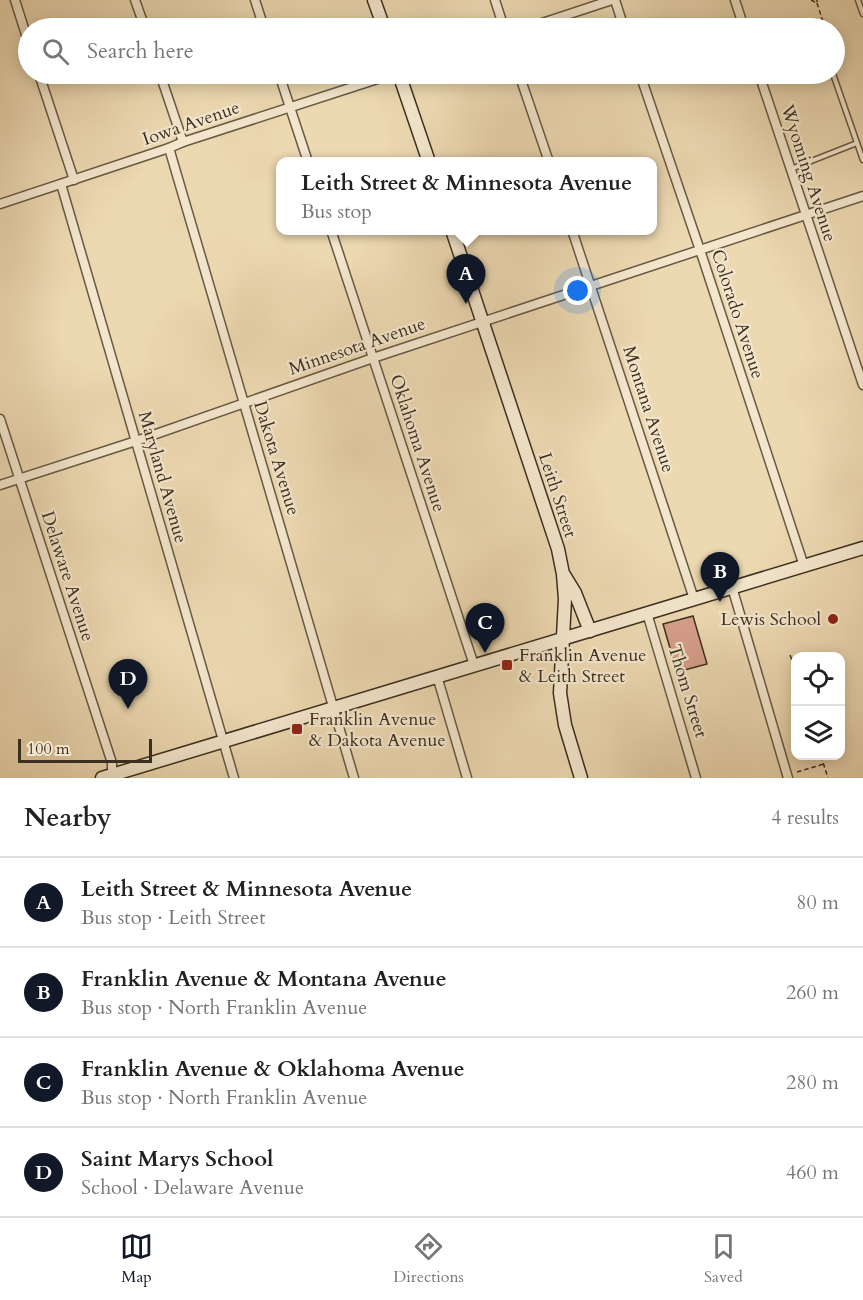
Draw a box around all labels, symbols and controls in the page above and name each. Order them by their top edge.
search box [18,18,845,84]
icon: search [39,35,72,68]
text: Search here [87,36,194,66]
street label: Iowa Avenue [139,95,243,152]
street label: Wyoming Avenue [774,100,842,245]
popup [276,157,657,235]
text: Leith Street & Minnesota Avenue [301,168,632,198]
text: Bus stop [301,198,372,225]
street label: Colorado Avenue [705,246,770,382]
pin: A [446,254,486,304]
your location [563,276,592,305]
street label: Minnesota Avenue [285,311,429,382]
street label: Montana Avenue [616,343,681,476]
street label: Oklahoma Avenue [383,371,452,515]
street label: Dakota Avenue [247,398,306,518]
street label: Maryland Avenue [132,408,193,546]
street label: Leith Street [532,450,583,541]
street label: Delaware Avenue [35,508,100,644]
pin: B [700,552,740,602]
pin: C [466,604,504,653]
place label: Lewis School [720,607,821,632]
marker: Lewis School [826,612,840,626]
street label: Thom Street [662,642,714,741]
place label: Franklin Avenue & Leith Street [519,643,647,689]
map controls [791,652,845,760]
button: locate [791,652,845,706]
marker: Franklin Avenue & Leith Street [500,658,514,672]
pin: D [108,660,148,709]
button: layers [791,706,845,760]
place label: Franklin Avenue & Dakota Avenue [309,707,446,753]
marker: Franklin Avenue & Dakota Avenue [290,722,304,736]
scale bar [18,736,152,764]
text: 100 m [27,738,69,760]
text: Nearby [24,800,112,835]
text: 4 results [771,804,839,831]
text: Leith Street & Minnesota Avenue [81,874,412,904]
text: A [36,889,51,916]
text: 80 m [796,889,839,916]
text: Bus stop · Leith Street [81,904,266,931]
text: Franklin Avenue & Montana Avenue [81,964,447,994]
text: B [36,979,51,1006]
text: 260 m [786,979,839,1006]
text: Bus stop · North Franklin Avenue [81,994,367,1021]
text: Franklin Avenue & Oklahoma Avenue [81,1054,465,1084]
text: C [36,1069,51,1096]
text: 280 m [786,1069,839,1096]
text: Bus stop · North Franklin Avenue [81,1084,367,1111]
text: Saint Marys School [81,1144,273,1174]
text: D [35,1159,52,1186]
text: 460 m [786,1159,839,1186]
text: School · Delaware Avenue [81,1174,304,1201]
tab: Map [120,1230,153,1288]
tab: Directions [393,1230,464,1288]
tab: Saved [704,1230,743,1288]

